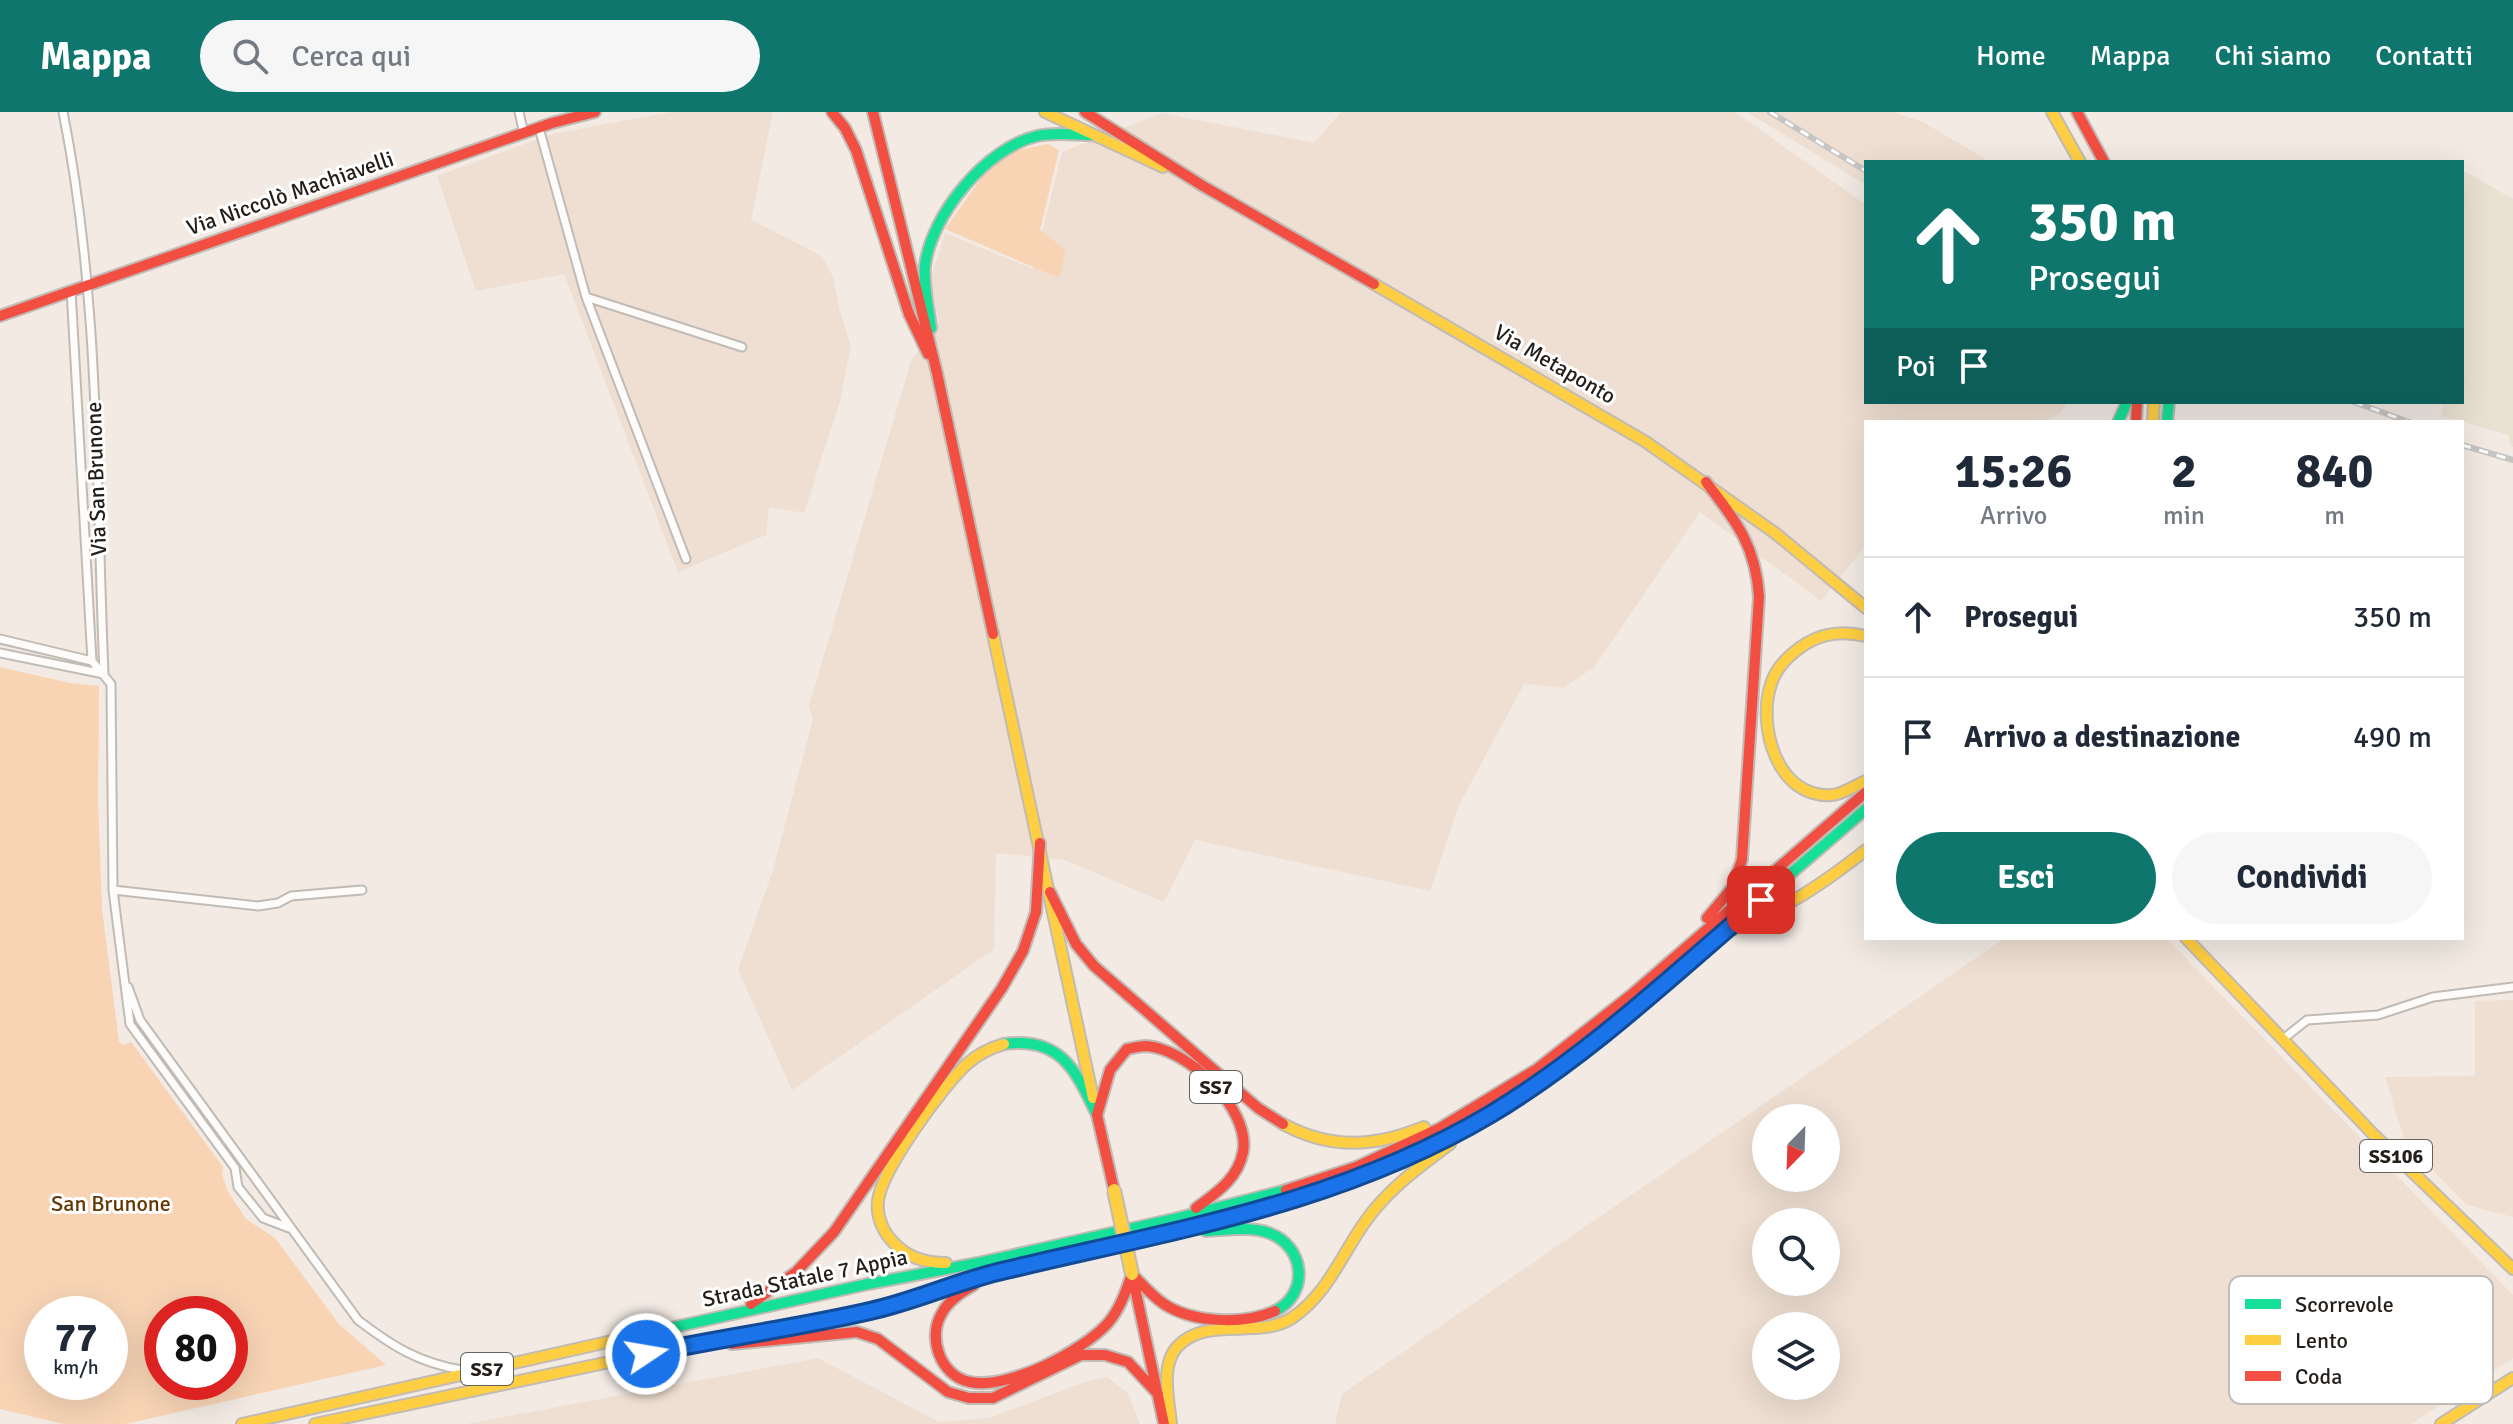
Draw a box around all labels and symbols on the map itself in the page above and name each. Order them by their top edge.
street label: Via Niccolò Machiavelli [183,145,397,241]
street label: Via Metaponto [1489,318,1621,410]
street label: Via San Brunone [80,401,112,557]
pin [1727,866,1795,934]
road number: SS7 [1190,1071,1242,1103]
north arrow [1752,1104,1840,1192]
road number: SS106 [2360,1140,2432,1172]
park label: San Brunone [51,1190,171,1217]
street label: Strada Statale 7 Appia [700,1243,910,1313]
legend [2229,1276,2493,1404]
text: Scorrevole [2295,1291,2394,1318]
speed limit sign: 80 [144,1296,248,1400]
position arrow [604,1312,688,1396]
text: Lento [2295,1327,2348,1354]
road number: SS7 [461,1353,513,1385]
text: Coda [2295,1363,2342,1390]

